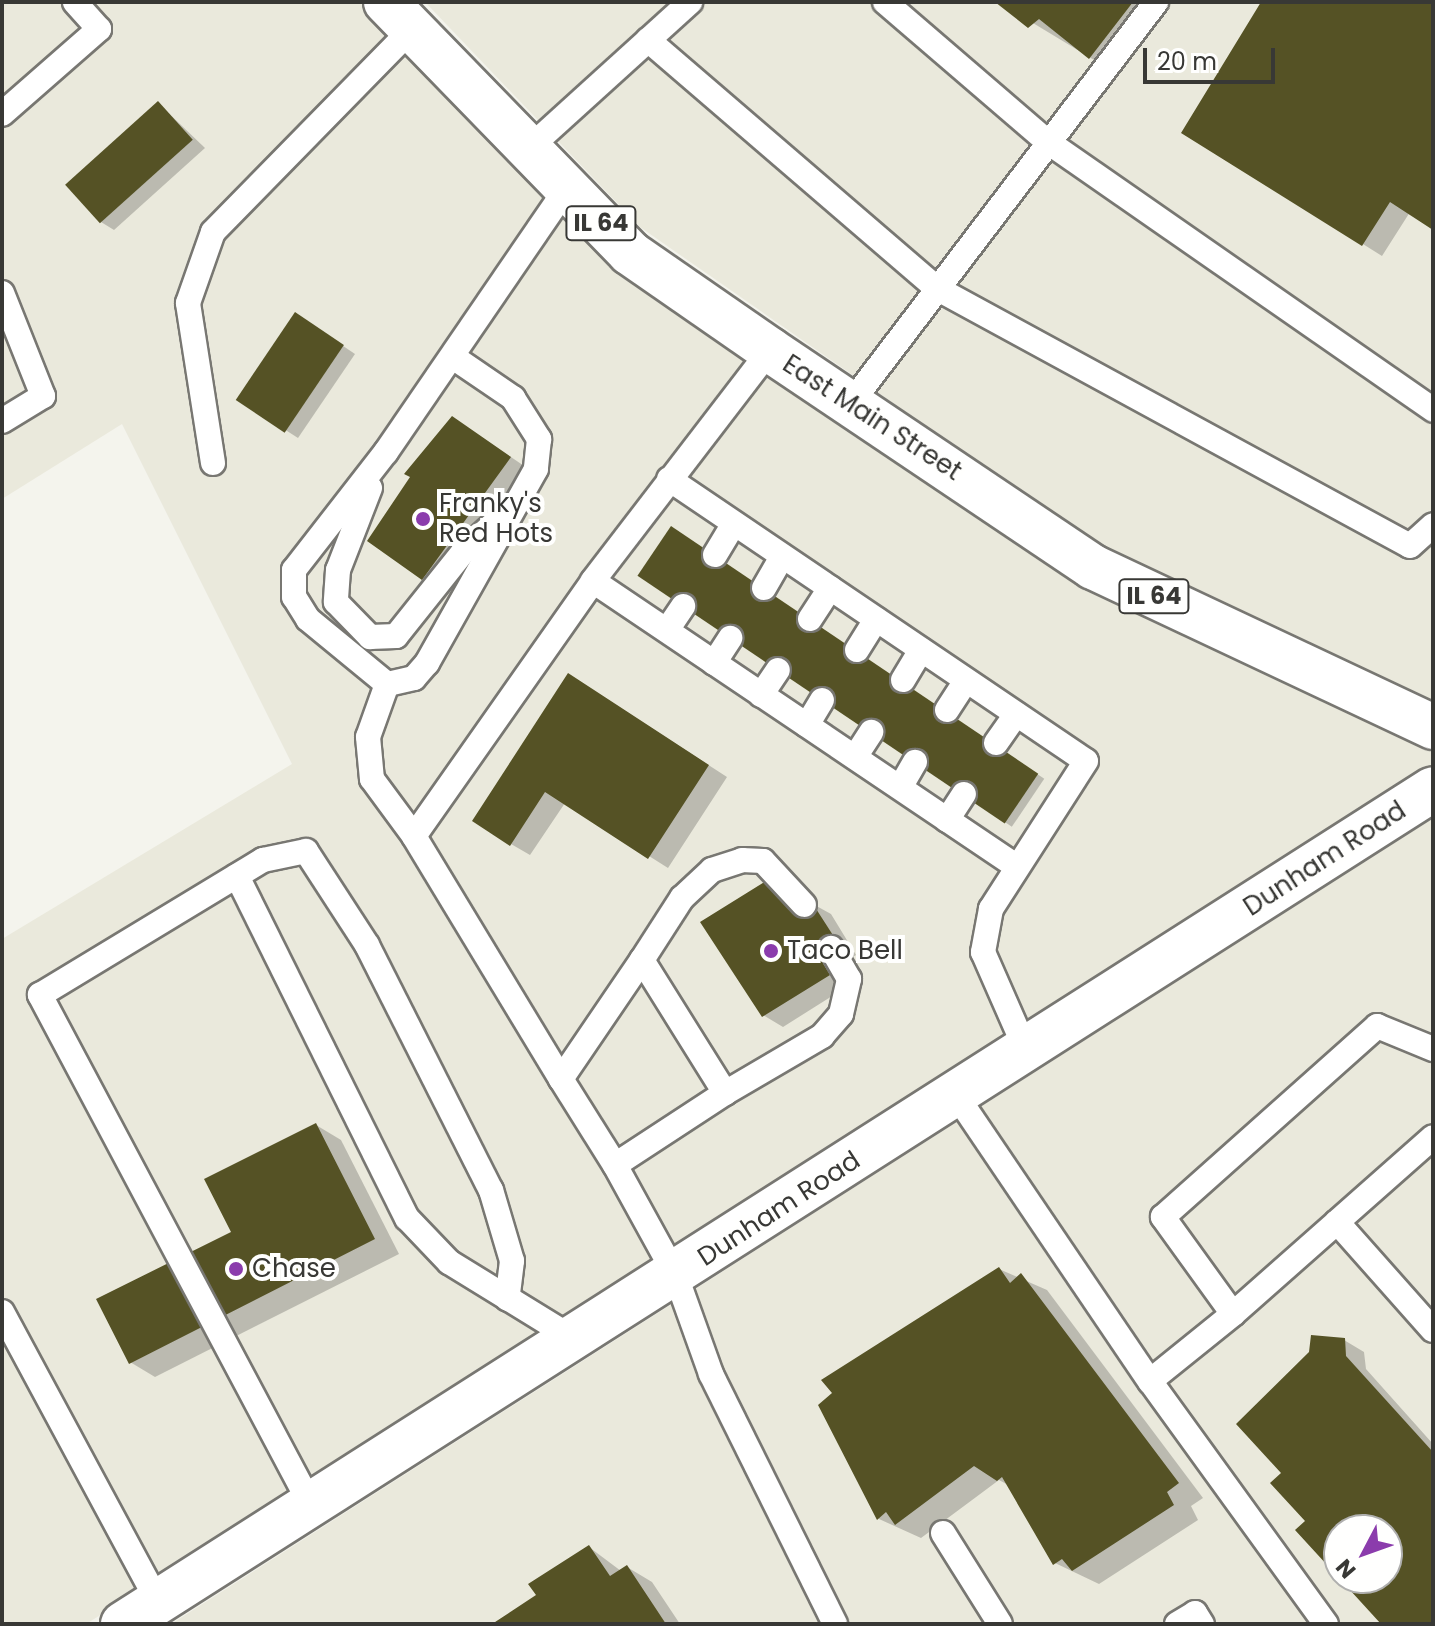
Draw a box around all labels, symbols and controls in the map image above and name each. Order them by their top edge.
scale bar [1147,32,1279,82]
text: 20 m [1157,45,1217,78]
road number: IL 64 [565,203,637,243]
street label: East Main Street [777,349,967,487]
place label: Franky's Red Hots [439,488,553,550]
marker: Franky's Red Hots [414,510,432,528]
road number: IL 64 [1118,576,1190,616]
street label: Dunham Road [1238,795,1412,923]
place label: Taco Bell [787,935,903,967]
marker: Taco Bell [762,942,780,960]
street label: Dunham Road [692,1145,866,1273]
place label: Chase [252,1253,336,1285]
marker: Chase [227,1260,245,1278]
north arrow [1323,1514,1403,1594]
text: N [1329,1552,1363,1585]

